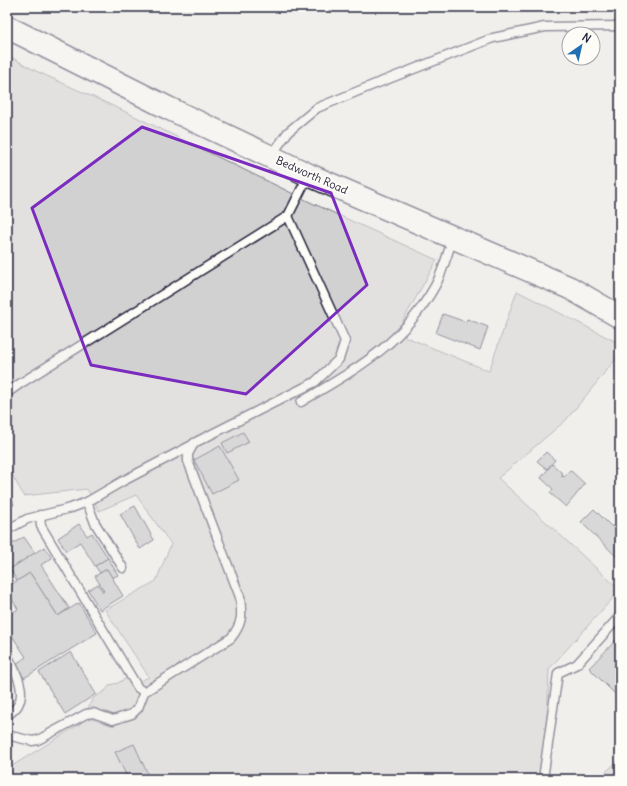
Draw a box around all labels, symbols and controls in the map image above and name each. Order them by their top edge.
north arrow [561,26,601,66]
text: N [580,30,594,46]
street label: Bedworth Road [274,153,351,197]

